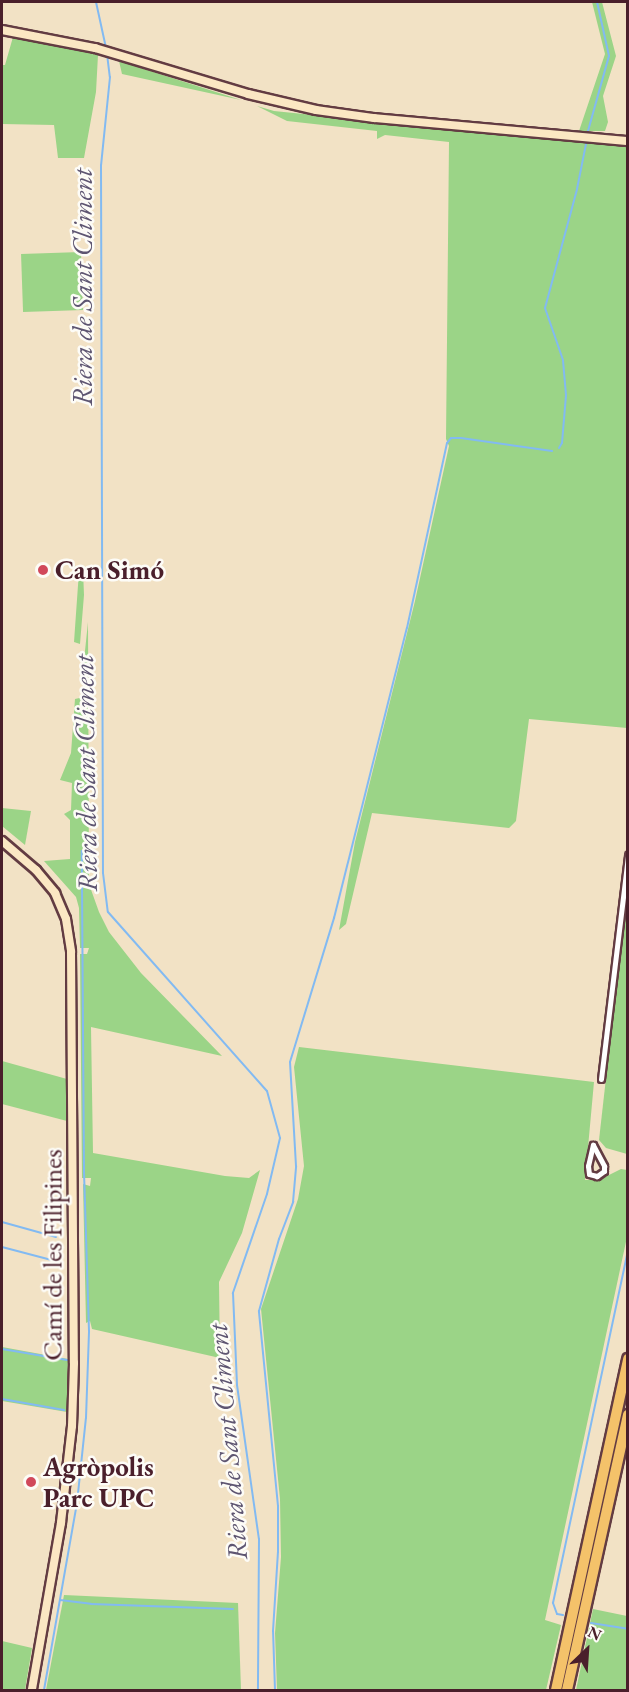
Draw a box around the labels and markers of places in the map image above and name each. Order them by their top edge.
place label: Can Simó [55,554,164,586]
marker: Can Simó [36,563,50,577]
place label: Agròpolis Parc UPC [43,1450,155,1513]
marker: Agròpolis Parc UPC [24,1475,38,1489]

